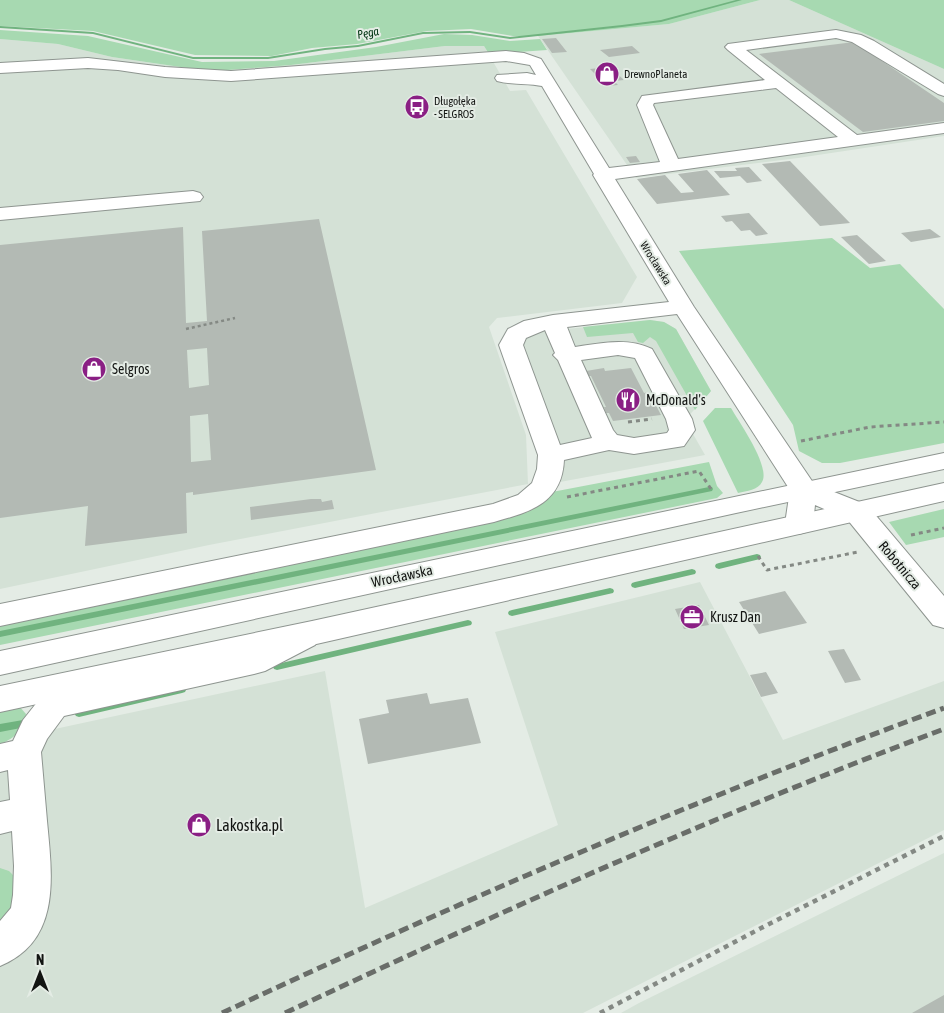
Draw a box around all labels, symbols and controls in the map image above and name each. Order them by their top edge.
water label: Pęga [356,24,381,42]
shop icon: DrewnoPlaneta [594,61,620,87]
place label: DrewnoPlaneta [624,68,687,80]
bus stop icon: Długołęka - SELGROS [404,94,430,120]
place label: Długołęka - SELGROS [434,95,476,120]
street label: Wrocławska [638,239,674,287]
shop icon: Selgros [81,356,107,382]
place label: Selgros [112,361,149,377]
restaurant icon: McDonald's [615,387,641,413]
place label: McDonald's [646,392,706,408]
street label: Robotnicza [875,538,925,592]
street label: Wrocławska [370,562,434,590]
office icon: Krusz Dan [679,604,705,630]
place label: Krusz Dan [710,609,761,625]
shop icon: Lakostka.pl [186,812,212,838]
place label: Lakostka.pl [216,816,284,835]
north arrow [15,948,65,998]
text: N [36,952,44,968]

